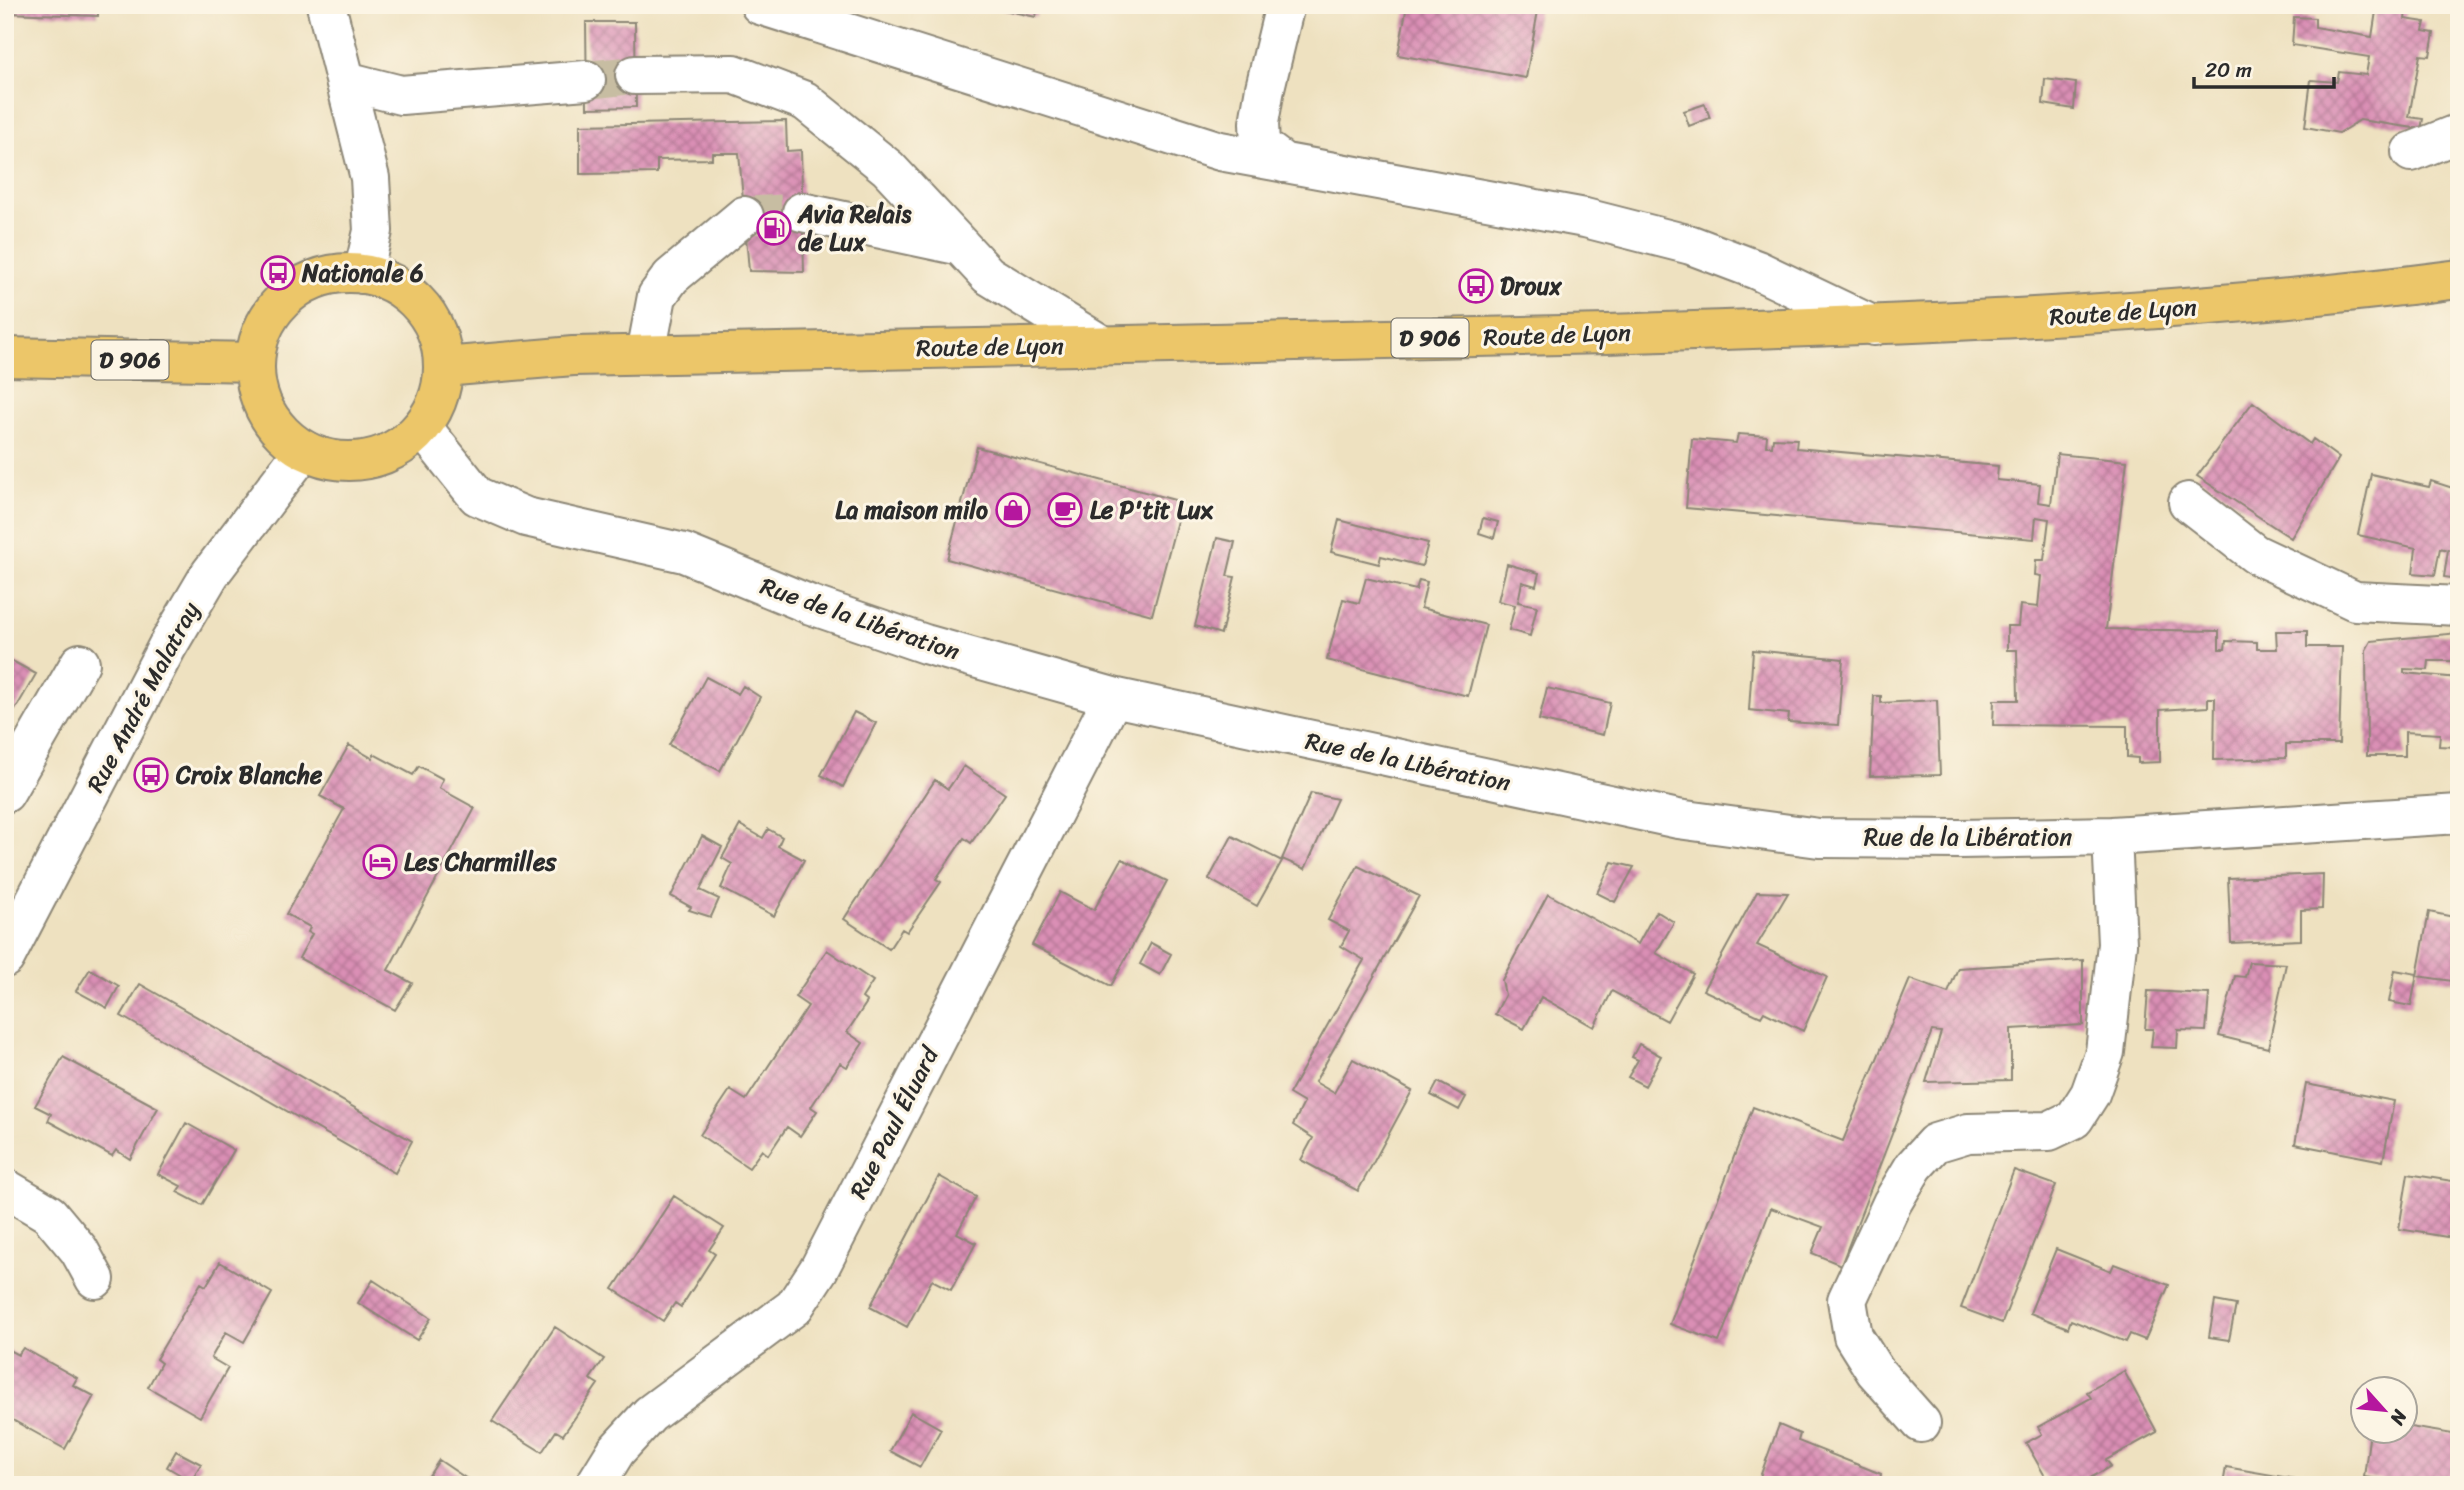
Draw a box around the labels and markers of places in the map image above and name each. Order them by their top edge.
place label: Avia Relais de Lux [797,193,912,263]
fuel station icon: Avia Relais de Lux [755,209,793,247]
place label: Nationale 6 [301,252,424,294]
bus stop icon: Nationale 6 [259,254,297,292]
place label: Droux [1500,265,1562,307]
bus stop icon: Droux [1457,267,1495,305]
place label: La maison milo [835,489,988,531]
place label: Le P'tit Lux [1090,489,1214,531]
shop icon: La maison milo [994,491,1032,529]
cafe icon: Le P'tit Lux [1046,491,1084,529]
place label: Croix Blanche [175,754,323,796]
bus stop icon: Croix Blanche [132,756,170,794]
place label: Les Charmilles [404,841,557,883]
hotel icon: Les Charmilles [361,843,399,881]

